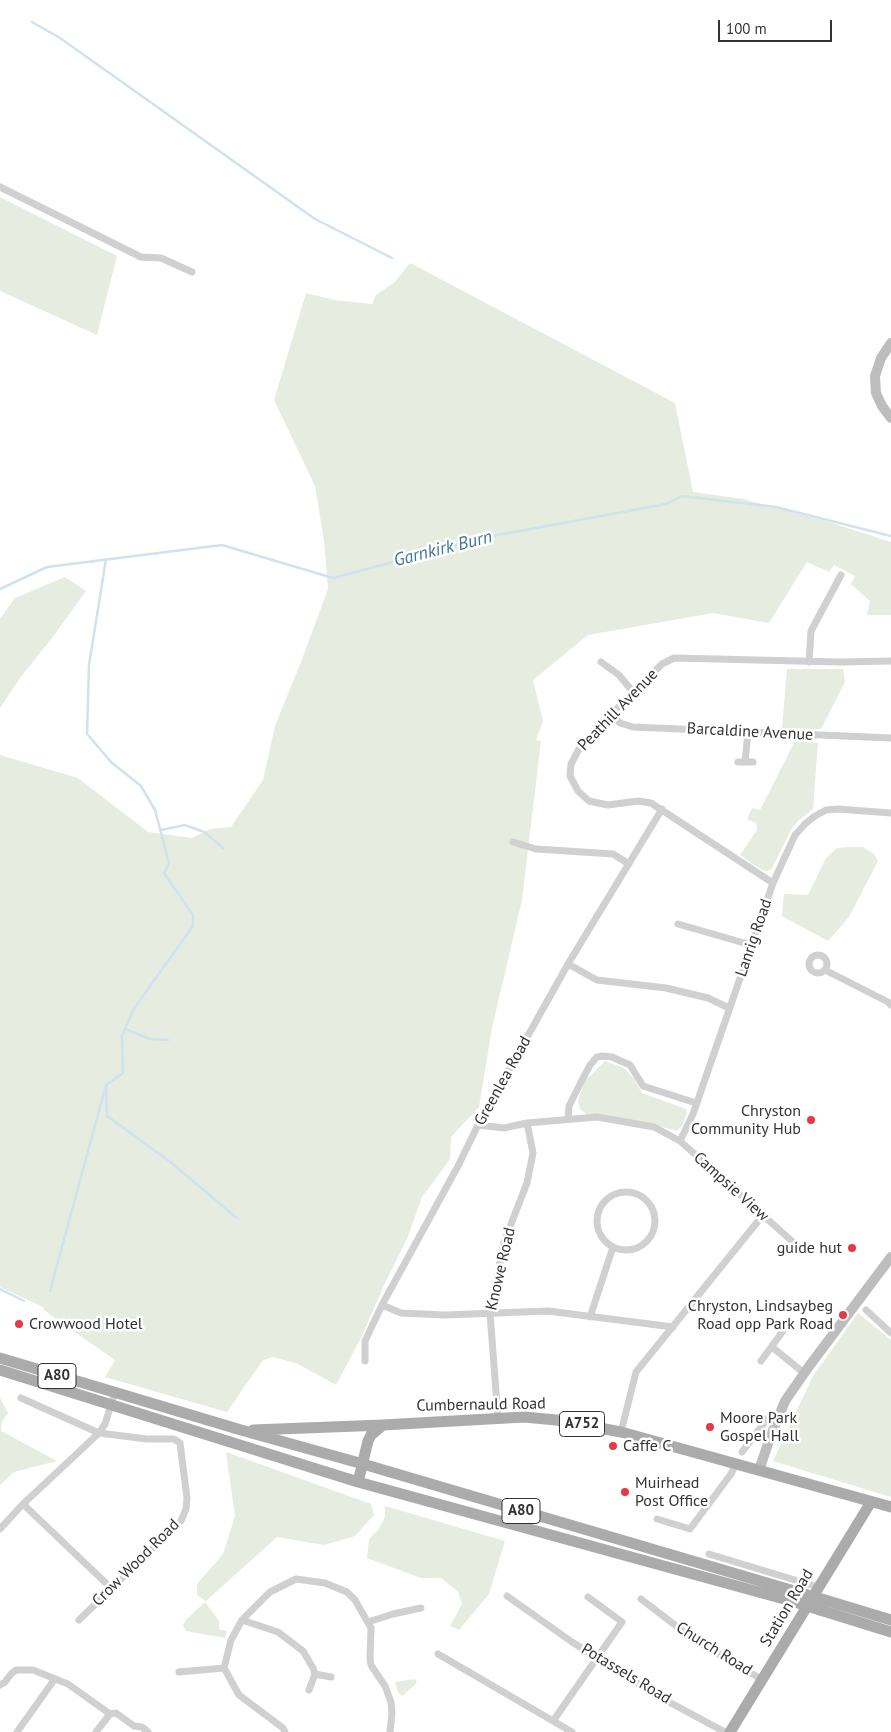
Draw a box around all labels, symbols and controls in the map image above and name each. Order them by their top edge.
scale bar [721,10,835,42]
text: 100 m [726,19,767,38]
water label: Garnkirk Burn [392,526,494,572]
street label: Peathill Avenue [574,665,662,755]
street label: Barcaldine Avenue [686,719,814,745]
street label: Lanrig Road [732,897,776,979]
street label: Greenlea Road [471,1033,535,1129]
place label: Chryston Community Hub [691,1101,801,1139]
marker: Chryston Community Hub [805,1114,817,1126]
street label: Campsie View [689,1148,773,1226]
street label: Knowe Road [482,1226,520,1312]
place label: guide hut [777,1238,842,1258]
marker: guide hut [846,1242,858,1254]
place label: Chryston, Lindsaybeg Road opp Park Road [688,1296,833,1334]
marker: Chryston, Lindsaybeg Road opp Park Road [837,1309,849,1321]
place label: Crowwood Hotel [29,1314,142,1334]
marker: Crowwood Hotel [13,1318,25,1330]
road number: A80 [38,1364,76,1388]
street label: Cumbernauld Road [416,1394,546,1416]
place label: Moore Park Gospel Hall [720,1408,799,1446]
road number: A752 [560,1412,604,1436]
marker: Moore Park Gospel Hall [704,1421,716,1433]
place label: Caffe C [623,1436,671,1456]
marker: Caffe C [607,1440,619,1452]
place label: Muirhead Post Office [635,1473,708,1511]
marker: Muirhead Post Office [619,1486,631,1498]
road number: A80 [502,1498,540,1524]
street label: Crow Wood Road [88,1515,184,1611]
street label: Station Road [756,1566,818,1650]
street label: Church Road [672,1618,756,1680]
street label: Potassels Road [578,1640,674,1708]

